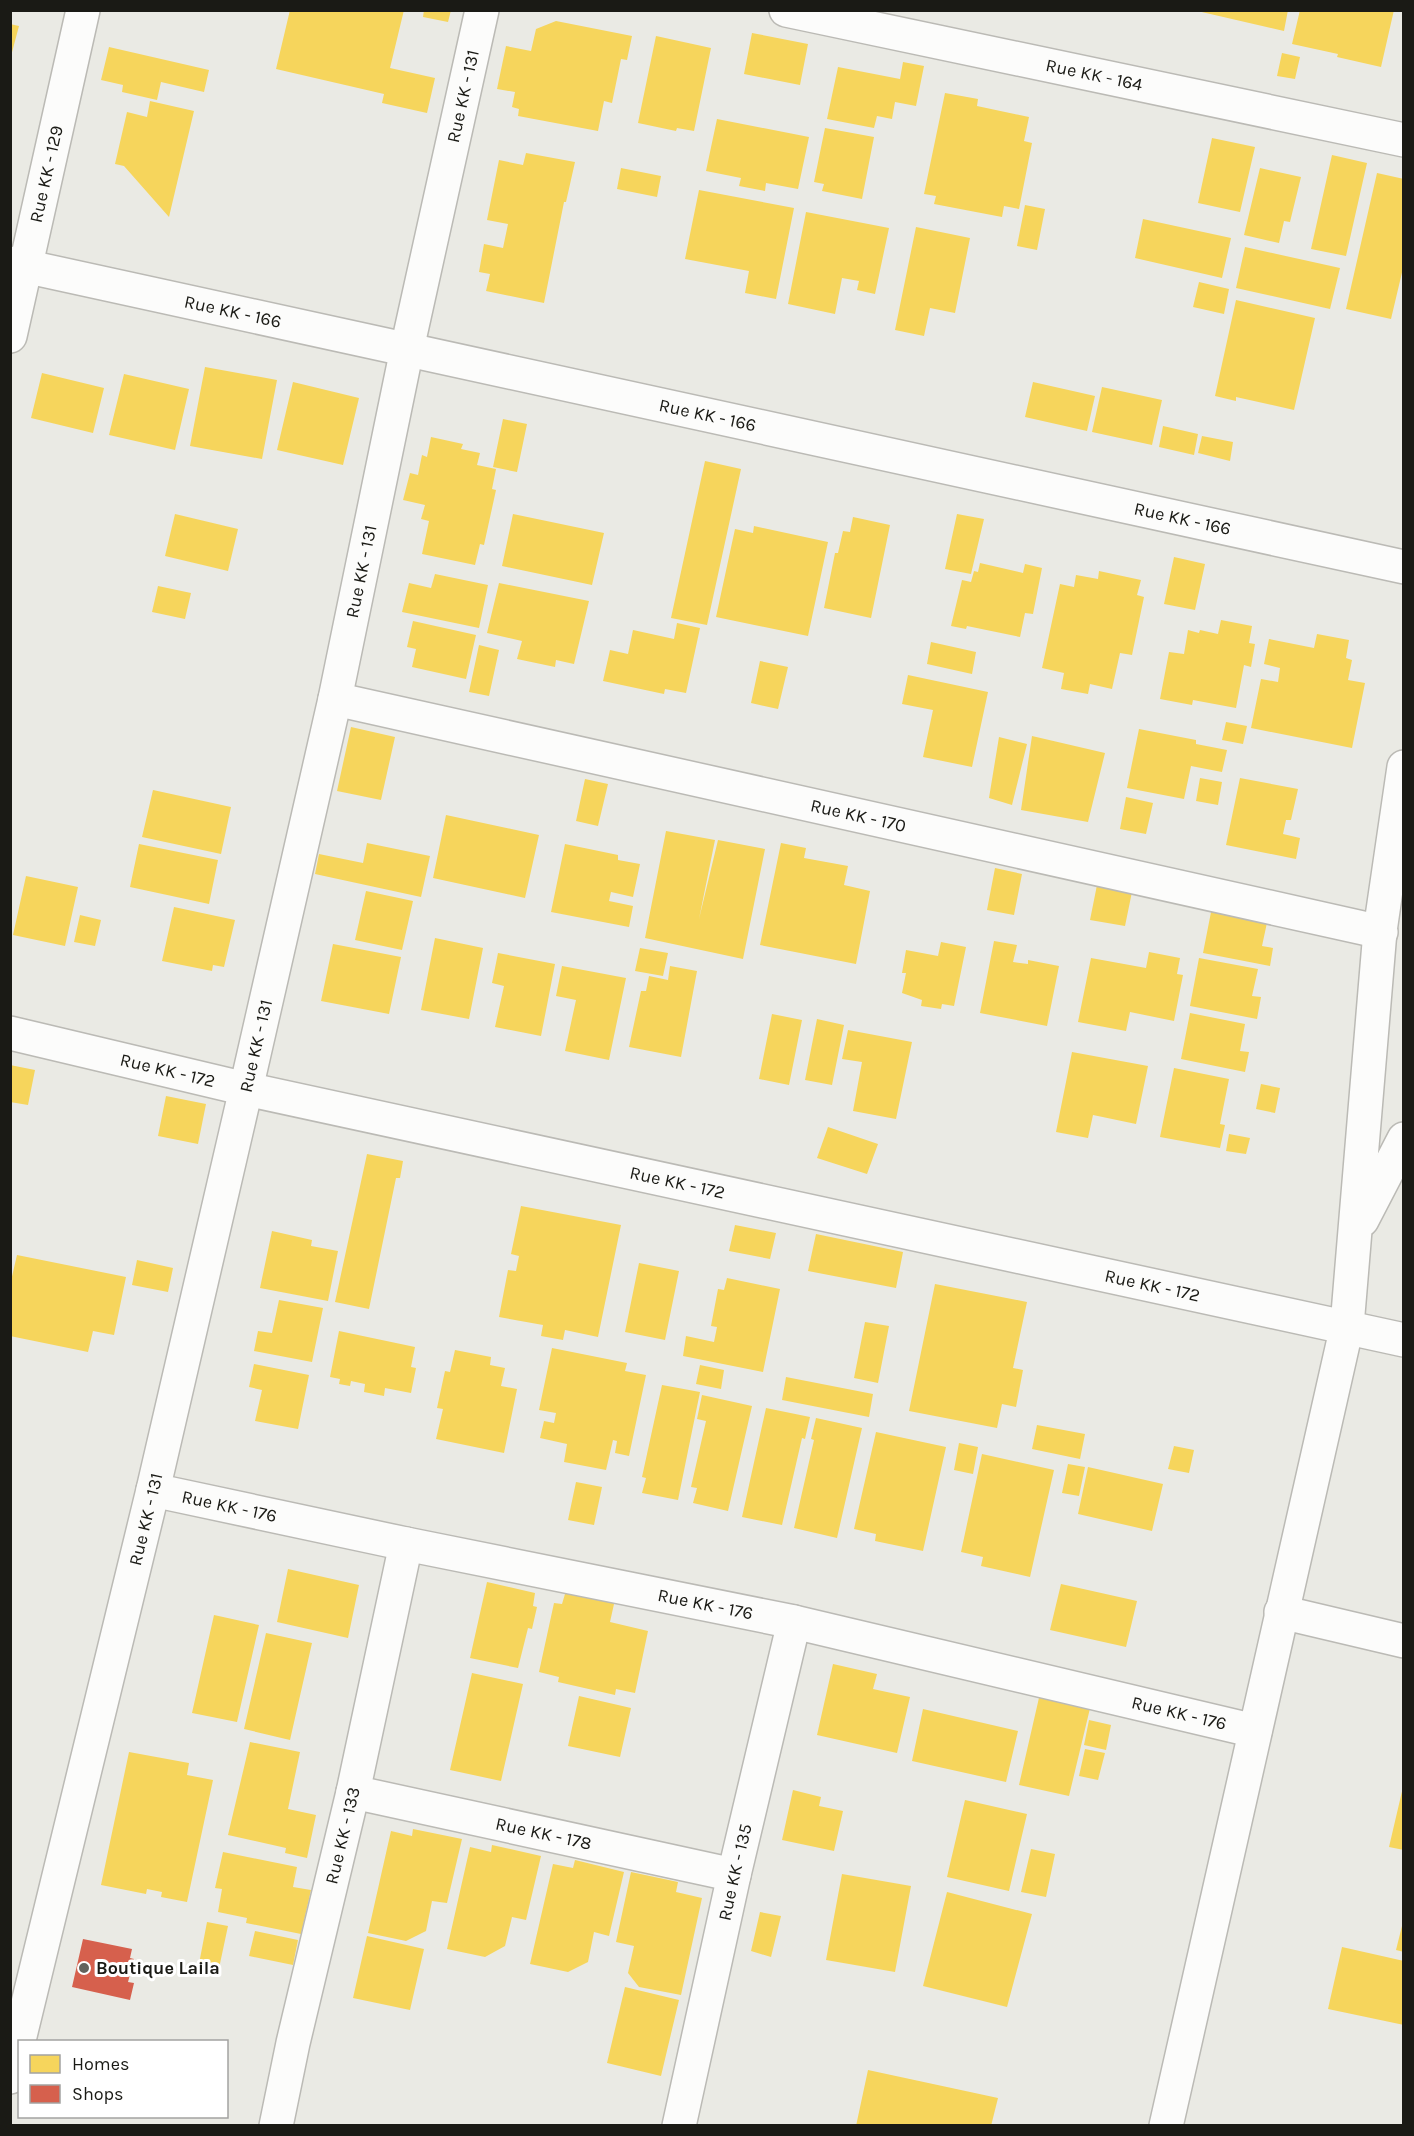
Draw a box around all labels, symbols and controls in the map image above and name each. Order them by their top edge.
street label: Rue KK - 131 [442,48,484,145]
street label: Rue KK - 164 [1044,54,1145,96]
street label: Rue KK - 129 [25,123,68,225]
street label: Rue KK - 166 [182,290,283,333]
street label: Rue KK - 166 [657,394,758,436]
street label: Rue KK - 166 [1132,497,1233,540]
street label: Rue KK - 131 [341,523,382,620]
street label: Rue KK - 170 [808,794,908,837]
street label: Rue KK - 131 [235,997,277,1095]
street label: Rue KK - 172 [118,1049,217,1092]
street label: Rue KK - 172 [628,1161,727,1204]
street label: Rue KK - 172 [1103,1264,1202,1306]
street label: Rue KK - 131 [124,1471,168,1568]
street label: Rue KK - 176 [180,1485,279,1527]
street label: Rue KK - 176 [656,1584,755,1625]
street label: Rue KK - 176 [1129,1691,1229,1735]
street label: Rue KK - 133 [320,1785,365,1886]
street label: Rue KK - 178 [493,1812,594,1855]
street label: Rue KK - 135 [713,1821,757,1923]
place label: Boutique Laila [96,1957,220,1979]
marker: Boutique Laila [77,1961,91,1975]
legend [18,2040,228,2118]
text: Homes [72,2053,129,2075]
text: Shops [72,2083,124,2105]

